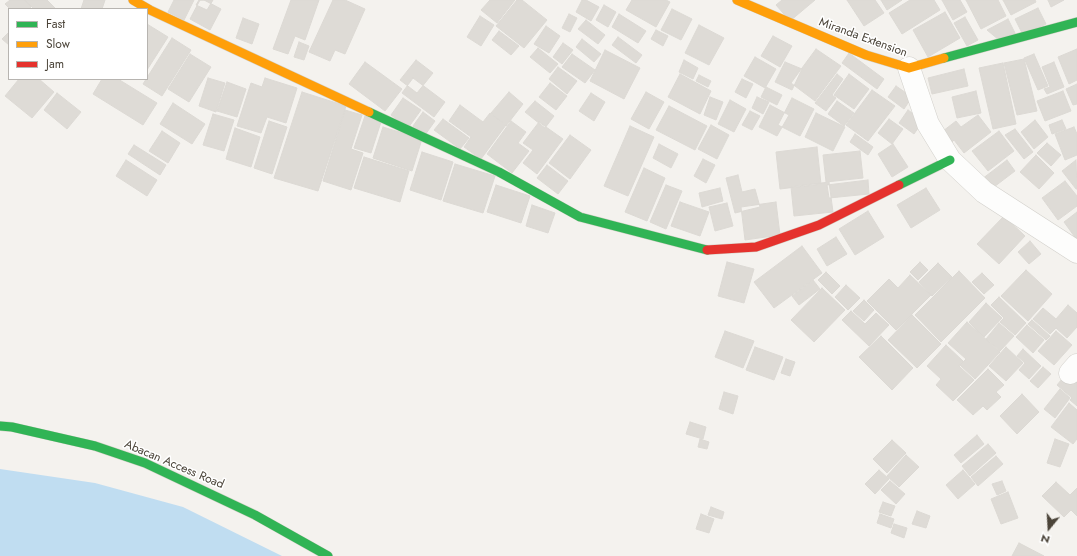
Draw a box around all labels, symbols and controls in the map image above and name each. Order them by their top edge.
legend [8,8,148,80]
text: Fast [46,15,65,33]
street label: Miranda Extension [817,15,909,61]
text: Slow [46,35,70,53]
text: Jam [46,55,64,73]
street label: Abacan Access Road [122,438,226,492]
north arrow [1029,508,1069,548]
text: N [1039,530,1052,548]

